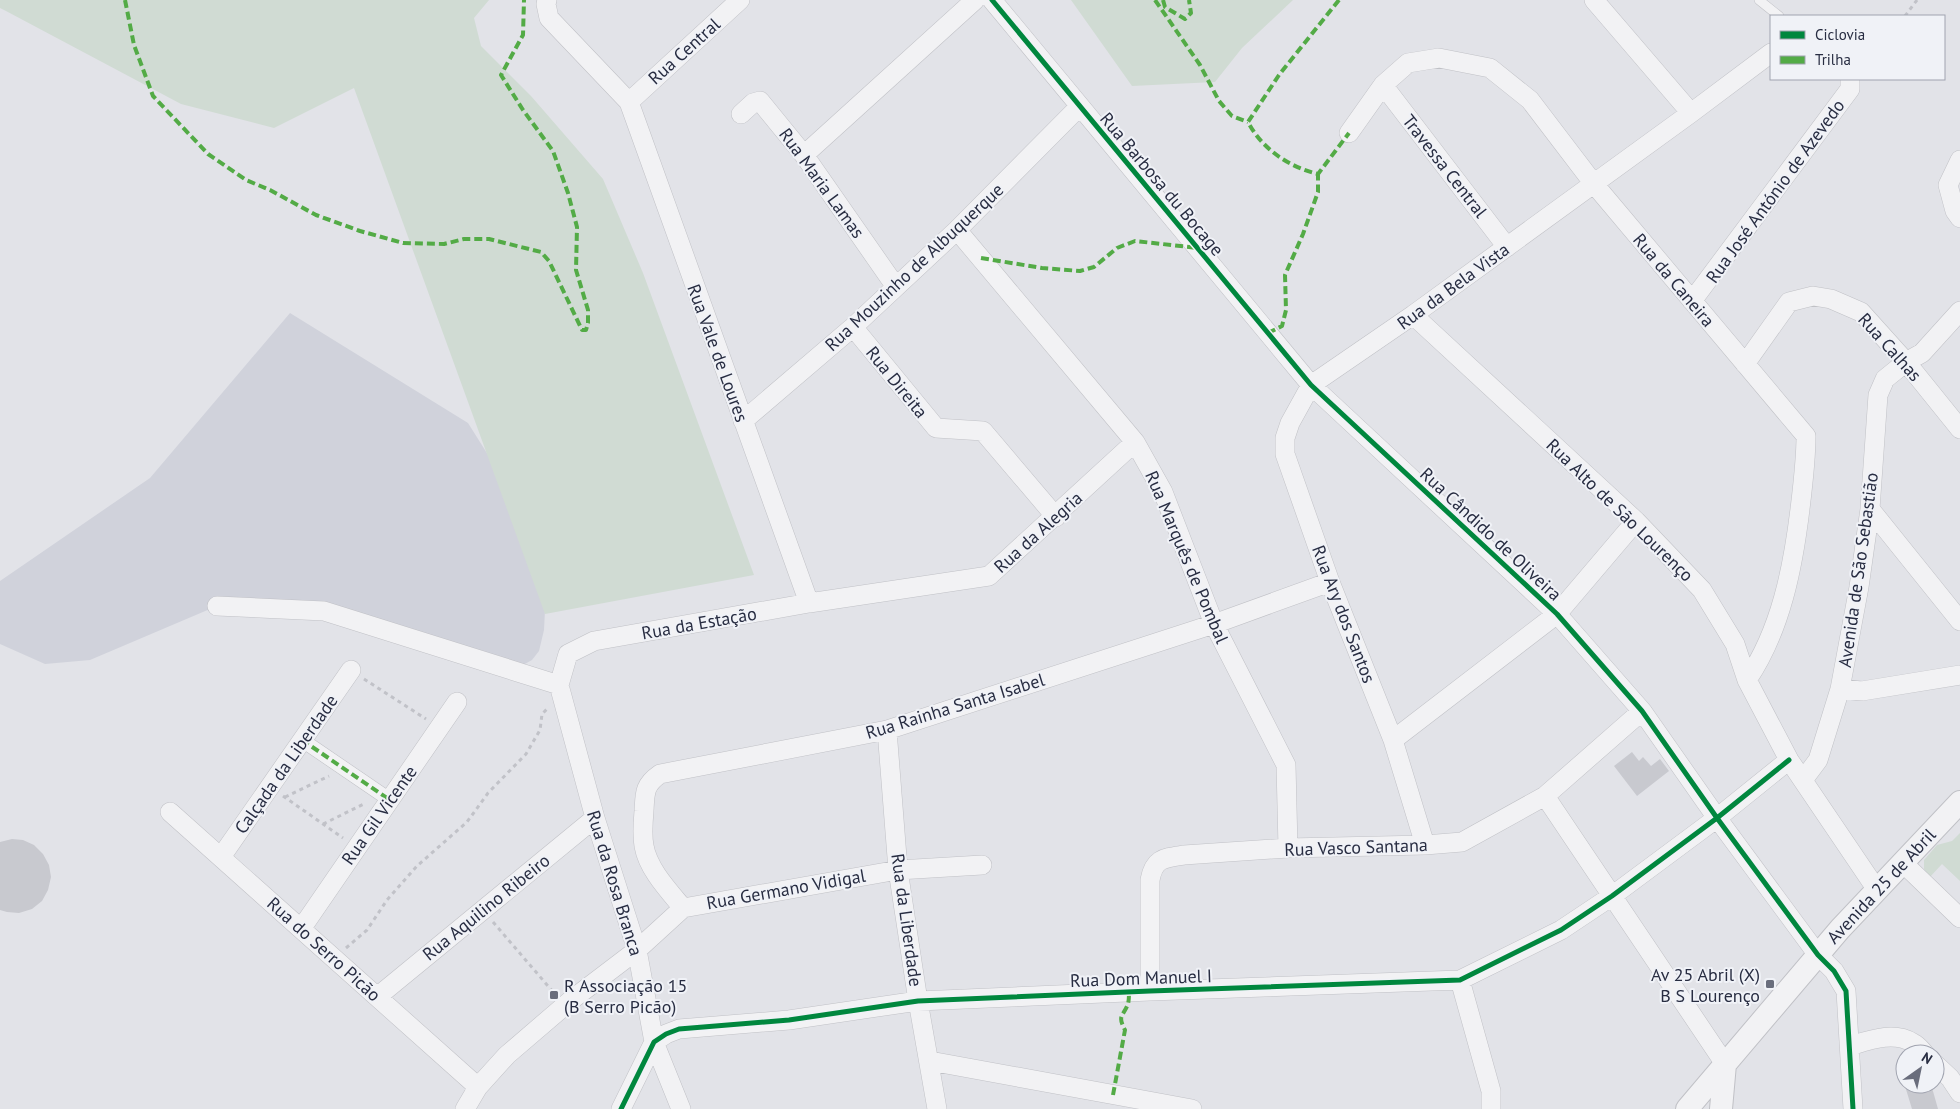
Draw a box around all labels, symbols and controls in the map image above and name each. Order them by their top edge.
street label: Rua Central [643,12,725,89]
legend [1770,15,1945,80]
text: Ciclovia [1815,25,1865,44]
text: Trilha [1815,50,1851,69]
street label: Rua José António de Azevedo [1701,95,1849,287]
street label: Rua Barbosa du Bocage [1095,108,1229,260]
street label: Travessa Central [1398,110,1493,223]
street label: Rua Maria Lamas [774,123,870,243]
street label: Rua Mouzinho de Albuquerque [820,178,1008,356]
street label: Rua da Caneira [1628,229,1720,331]
street label: Rua da Bela Vista [1392,238,1514,334]
street label: Rua Vale de Loures [682,281,754,425]
street label: Rua Calhas [1853,308,1927,386]
street label: Rua Direita [861,341,933,423]
street label: Rua Alto de São Lourenço [1541,434,1699,586]
street label: Rua Cândido de Oliveira [1415,462,1567,606]
street label: Rua Marquês de Pombal [1140,467,1234,647]
street label: Avenida de São Sebastião [1833,471,1883,669]
street label: Rua da Alegria [989,486,1087,578]
street label: Rua Ary dos Santos [1307,542,1381,686]
street label: Rua da Estação [640,602,758,644]
street label: Rua Rainha Santa Isabel [863,668,1048,744]
street label: Calçada da Liberdade [229,690,343,838]
street label: Rua Gil Vicente [336,761,422,869]
street label: Rua da Rosa Branca [582,808,648,958]
street label: Avenida 25 de Abril [1822,823,1941,949]
street label: Rua Vasco Santana [1284,833,1428,861]
street label: Rua Aquilino Ribeiro [418,849,554,965]
street label: Rua da Liberdade [886,852,928,988]
street label: Rua Germano Vidigal [705,864,868,914]
street label: Rua do Serro Picão [262,892,386,1006]
place label: Av 25 Abril (X) B S Lourenço [1651,963,1760,1007]
street label: Rua Dom Manuel I [1070,964,1212,992]
place label: R Associação 15 (B Serro Picão) [564,974,687,1018]
marker: Av 25 Abril (X) B S Lourenço [1764,978,1776,990]
marker: R Associação 15 (B Serro Picão) [548,989,560,1001]
north arrow [1895,1044,1945,1094]
text: N [1918,1048,1936,1068]

